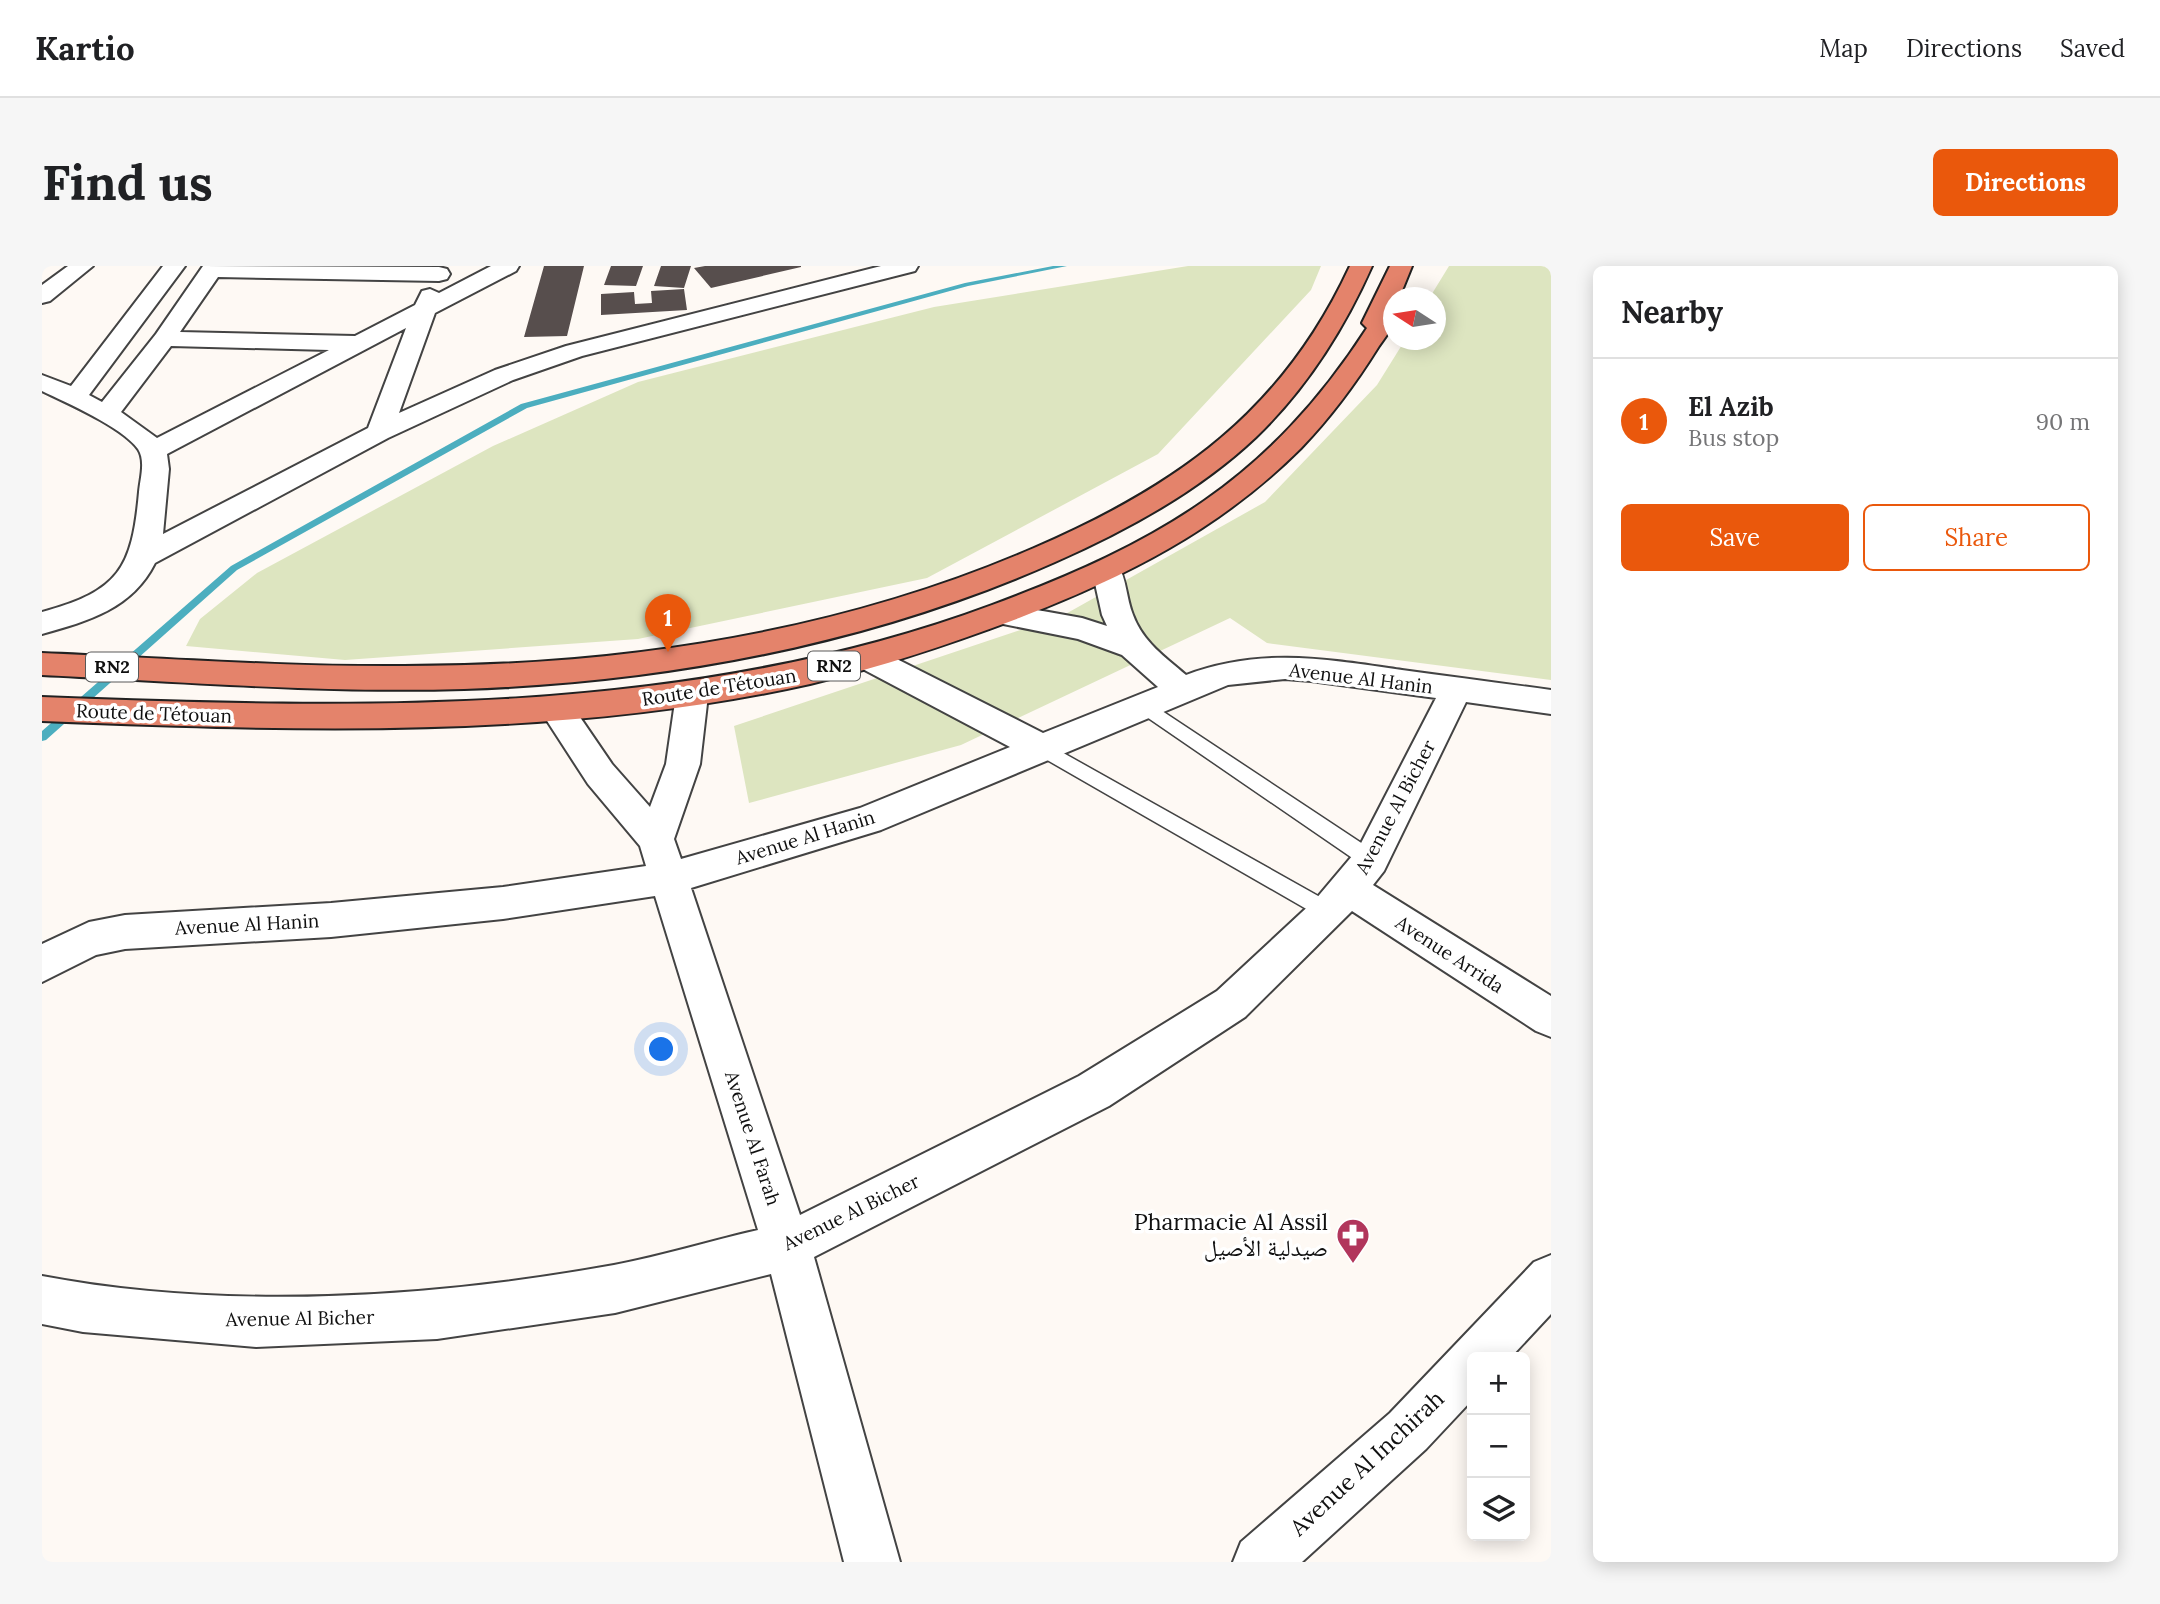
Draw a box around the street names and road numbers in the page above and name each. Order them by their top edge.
road number: RN2 [86,652,138,682]
road number: RN2 [808,652,860,680]
street label: Avenue Al Hanin [1287,657,1434,699]
street label: Route de Tétouan [640,663,798,711]
street label: Route de Tétouan [76,698,232,728]
street label: Avenue Al Bicher [1349,735,1441,879]
street label: Avenue Al Hanin [731,804,878,870]
street label: Avenue Al Hanin [173,908,320,940]
street label: Avenue Arrida [1390,910,1509,998]
street label: Avenue Al Farah [720,1067,786,1208]
street label: Avenue Al Bicher [778,1168,924,1256]
street label: Avenue Al Bicher [225,1305,375,1331]
street label: Avenue Al Inchirah [1283,1384,1450,1542]

